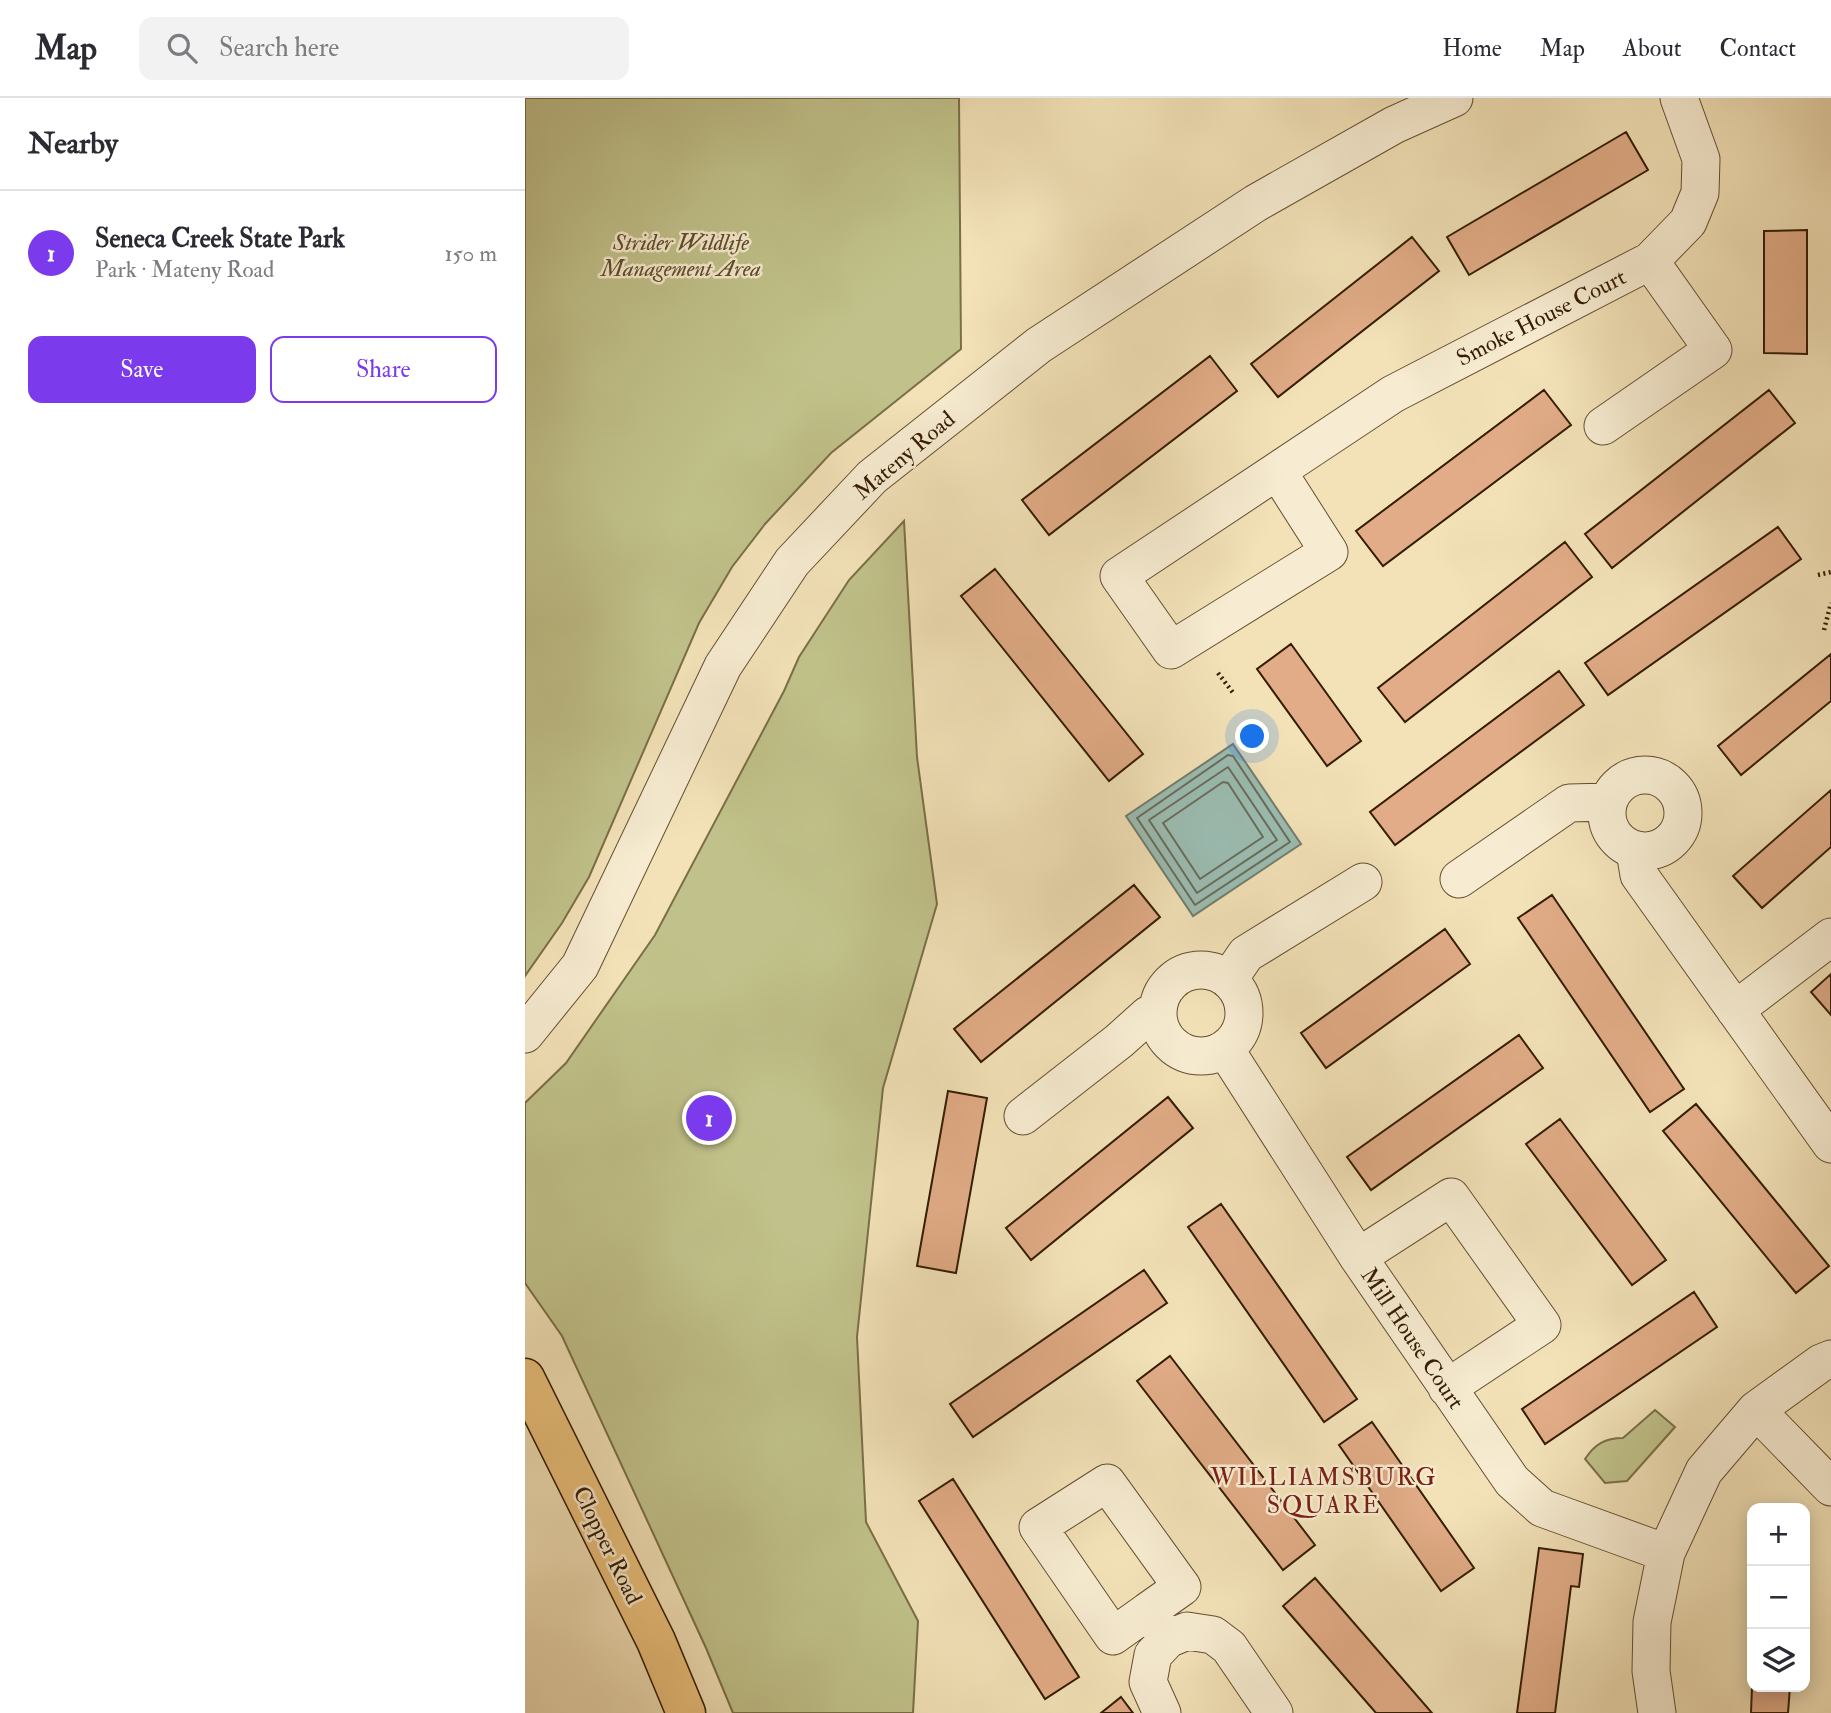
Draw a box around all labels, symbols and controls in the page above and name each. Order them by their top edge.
search box [139,17,629,80]
text: Map [35,28,97,69]
icon: search [163,29,201,67]
text: Search here [219,32,339,64]
text: Home [1442,33,1502,64]
text: Map [1540,33,1585,64]
text: About [1623,33,1682,64]
text: Contact [1720,33,1796,64]
text: Nearby [28,125,118,162]
text: Seneca Creek State Park [95,223,345,255]
park label: Strider Wildlife Management Area [599,228,761,283]
text: 1 [47,239,55,268]
text: 150 m [444,239,497,268]
text: Park · Mateny Road [95,255,274,284]
street label: Smoke House Court [1452,262,1631,373]
button: Save [28,336,256,403]
button: Share [270,336,497,403]
street label: Mateny Road [848,405,961,506]
your location [1235,719,1269,753]
pin: 1 [686,1092,732,1144]
street label: Mill House Court [1355,1262,1471,1415]
district label: WILLIAMSBURG SQUARE [1210,1462,1437,1521]
street label: Clopper Road [566,1481,649,1610]
map controls [1747,1503,1810,1692]
button: + [1747,1503,1810,1566]
button: − [1747,1566,1810,1629]
button: layers [1747,1629,1810,1692]

